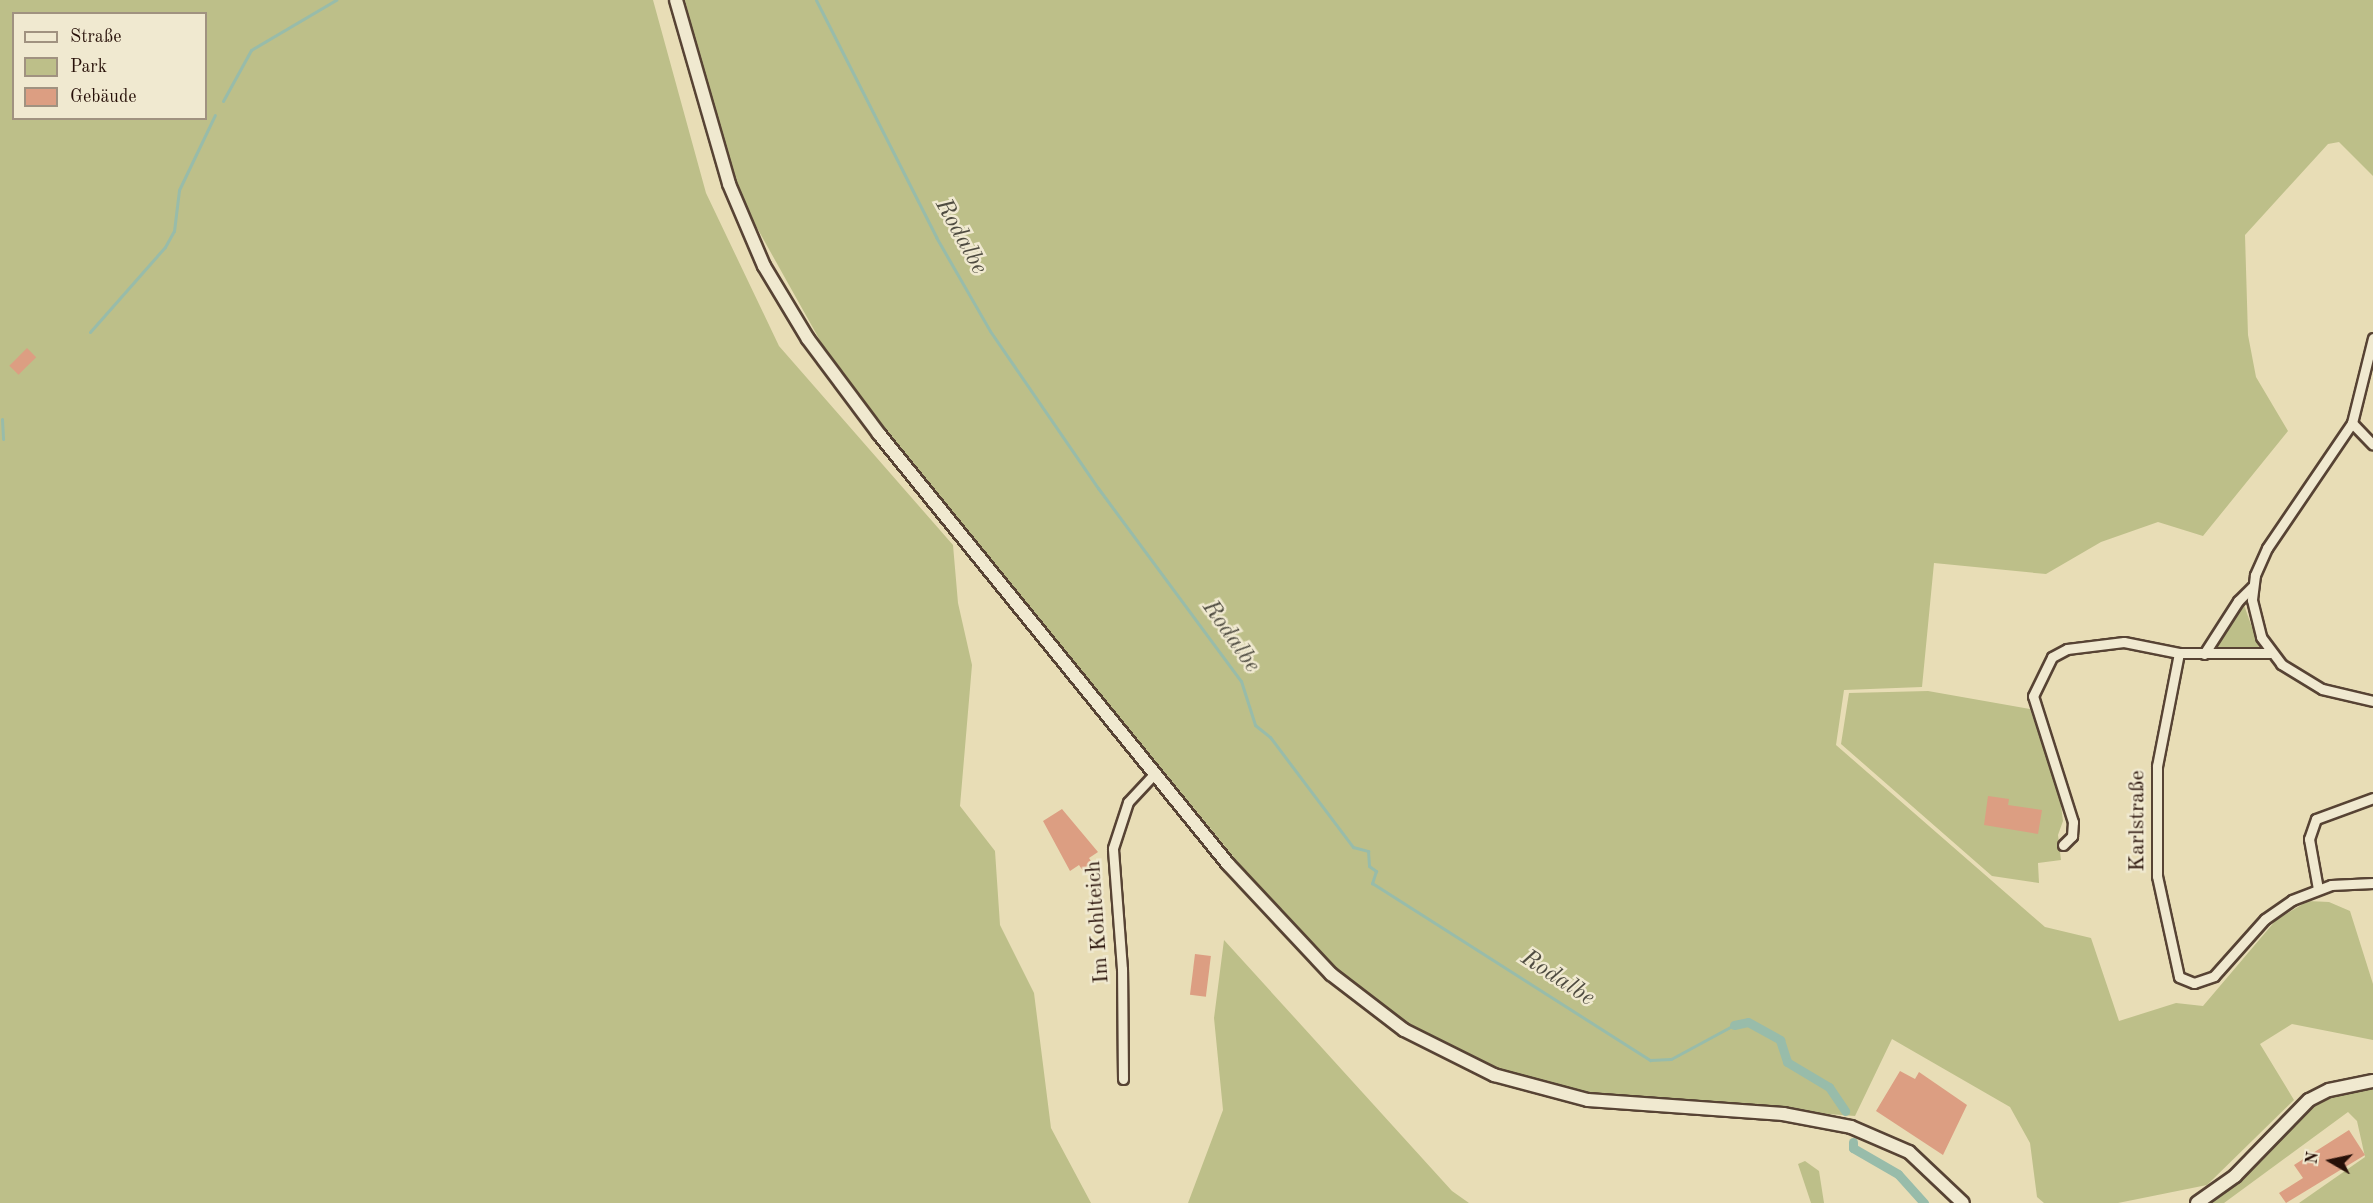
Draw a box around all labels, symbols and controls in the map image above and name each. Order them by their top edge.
legend [12,12,207,120]
text: Straße [70,28,121,46]
text: Park [70,58,107,76]
text: Gebäude [70,88,137,106]
water label: Rodalbe [927,194,993,280]
water label: Rodalbe [1195,595,1265,679]
street label: Karlstraße [2125,770,2151,872]
street label: Im Kohlteich [1081,860,1115,984]
water label: Rodalbe [1515,945,1599,1013]
north arrow [2301,1131,2361,1191]
text: N [2304,1151,2322,1165]

